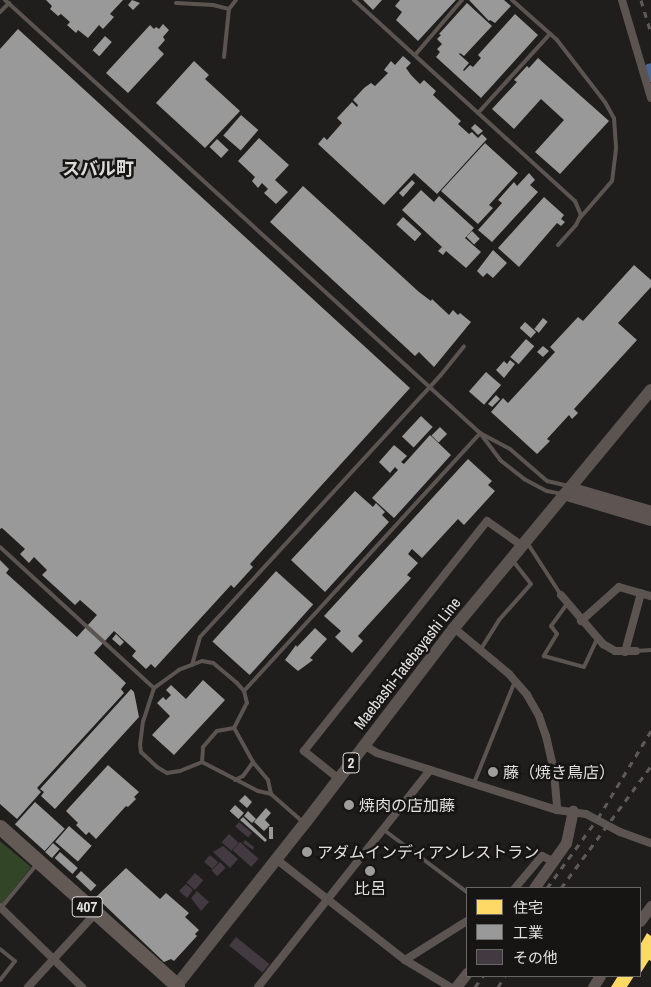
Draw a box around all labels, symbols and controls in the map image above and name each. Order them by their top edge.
district label: スバル町 [62,158,134,180]
street label: Maebashi-Tatebayashi Line [350,593,464,733]
road number: 2 [342,750,360,776]
place label: 藤（焼き鳥店） [503,762,615,782]
marker: 藤（焼き鳥店） [487,766,499,778]
place label: 焼肉の店加藤 [359,795,455,815]
marker: 焼肉の店加藤 [343,799,355,811]
place label: アダムインディアンレストラン [317,842,541,862]
marker: アダムインディアンレストラン [301,846,313,858]
marker: 比呂 [364,865,376,877]
place label: 比呂 [354,878,386,898]
legend [466,887,641,977]
road number: 407 [71,894,103,920]
text: 住宅 [513,897,543,918]
text: 工業 [513,922,543,943]
text: その他 [513,947,558,968]

